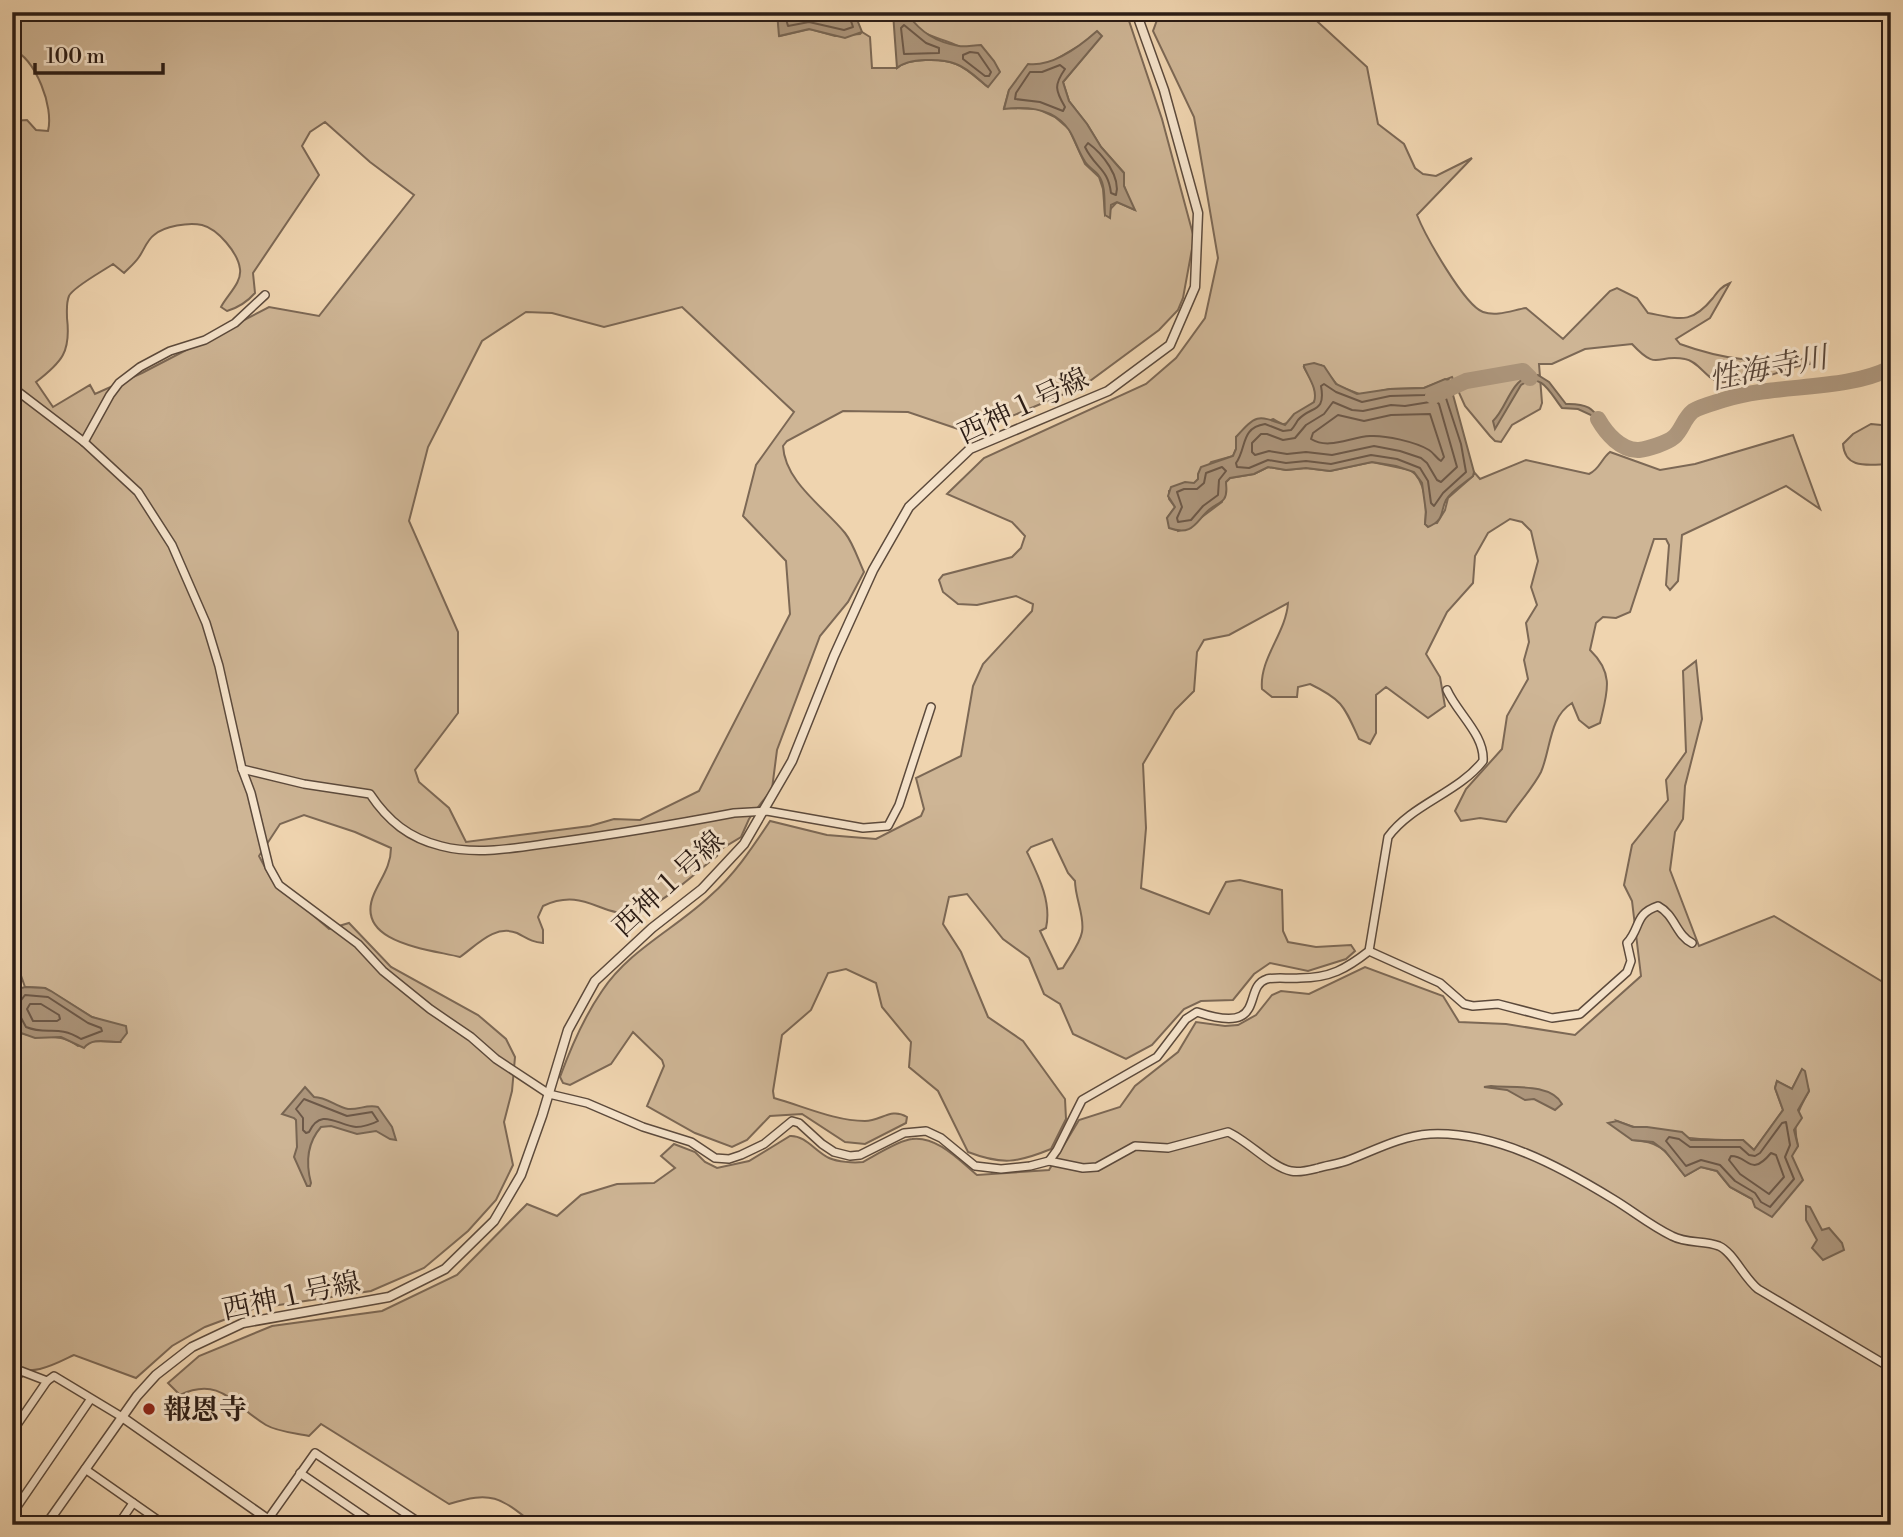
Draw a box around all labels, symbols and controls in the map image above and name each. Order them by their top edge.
scale bar [35,32,163,76]
text: 100 m [46,44,105,70]
water label: 性海寺川 [1706,338,1834,399]
street label: 西神１号線 [953,361,1094,452]
street label: 西神１号線 [606,824,732,945]
street label: 西神１号線 [219,1265,363,1328]
place label: 報恩寺 [163,1393,247,1428]
marker: 報恩寺 [141,1401,157,1417]

